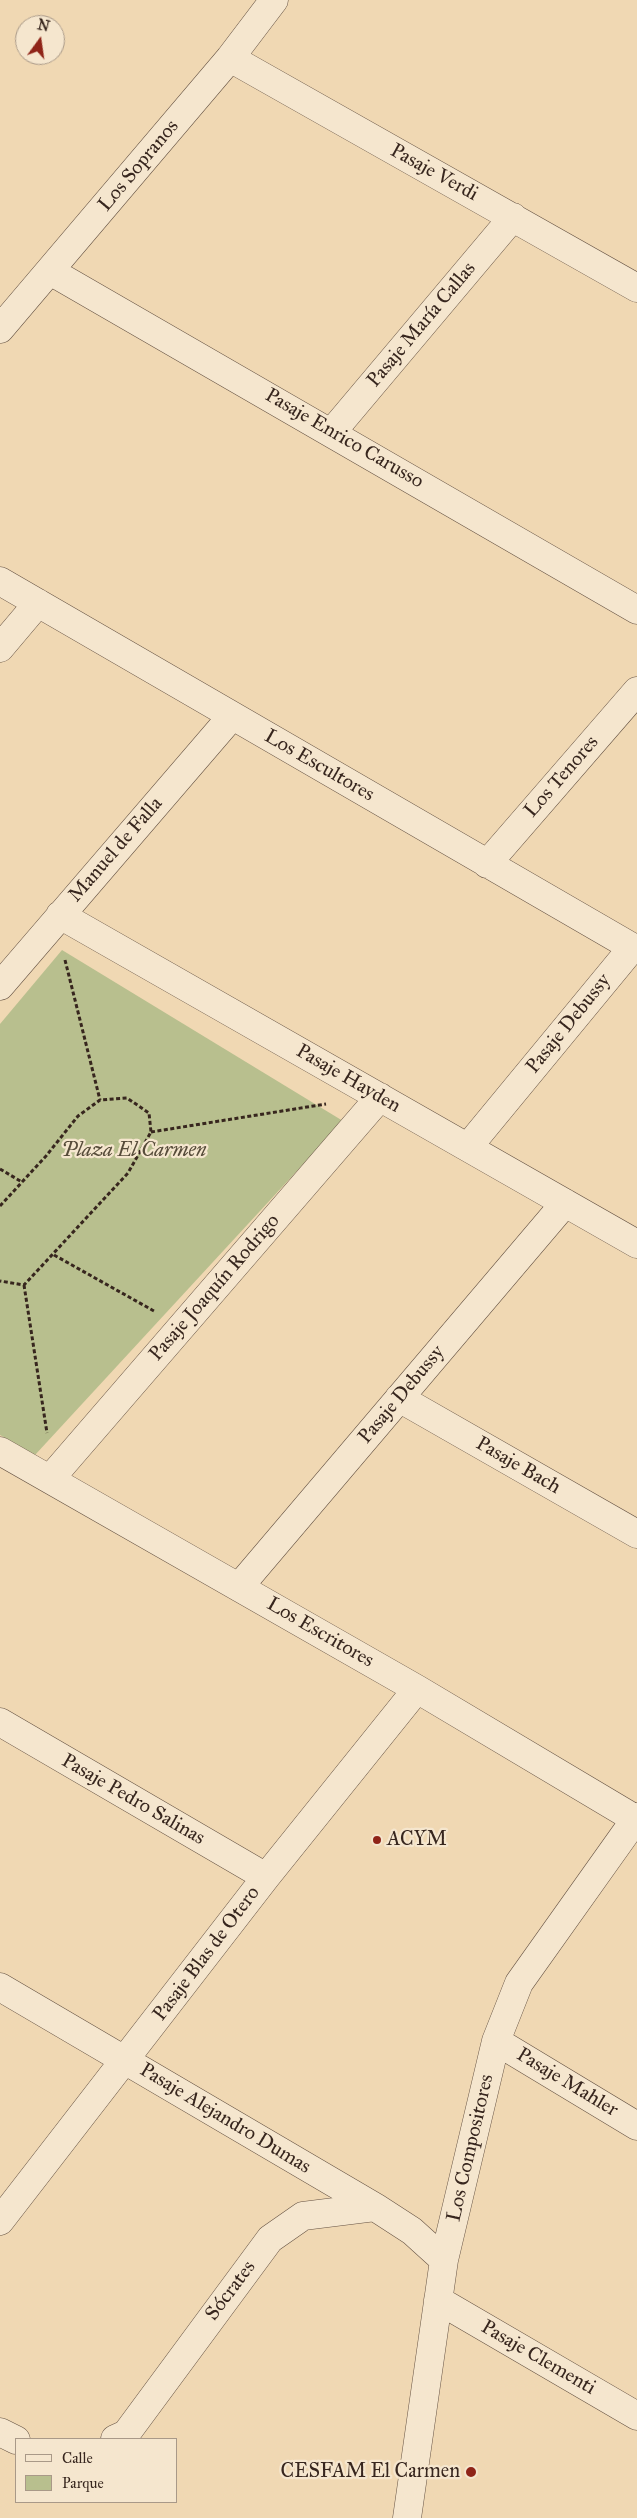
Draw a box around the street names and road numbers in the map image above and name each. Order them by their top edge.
street label: Los Sopranos [94,115,184,217]
street label: Pasaje Verdi [386,139,482,207]
street label: Pasaje María Callas [363,257,481,393]
street label: Pasaje Enrico Carusso [260,384,428,494]
street label: Los Escultores [260,725,378,807]
street label: Los Tenores [520,731,604,823]
street label: Manuel de Falla [64,793,168,907]
street label: Pasaje Debussy [522,969,616,1079]
street label: Pasaje Hayden [291,1039,405,1119]
street label: Pasaje Joaquín Rodrigo [145,1210,285,1366]
street label: Pasaje Debussy [354,1341,450,1449]
street label: Pasaje Bach [471,1432,565,1500]
street label: Los Escritores [262,1593,378,1673]
street label: Pasaje Pedro Salinas [57,1749,209,1851]
street label: Pasaje Blas de Otero [149,1882,265,2026]
street label: Pasaje Mahler [512,2043,622,2123]
street label: Pasaje Alejandro Dumas [135,2058,315,2180]
street label: Los Compositores [442,2072,500,2224]
street label: Sócrates [201,2256,261,2326]
street label: Pasaje Clementi [476,2315,600,2401]

